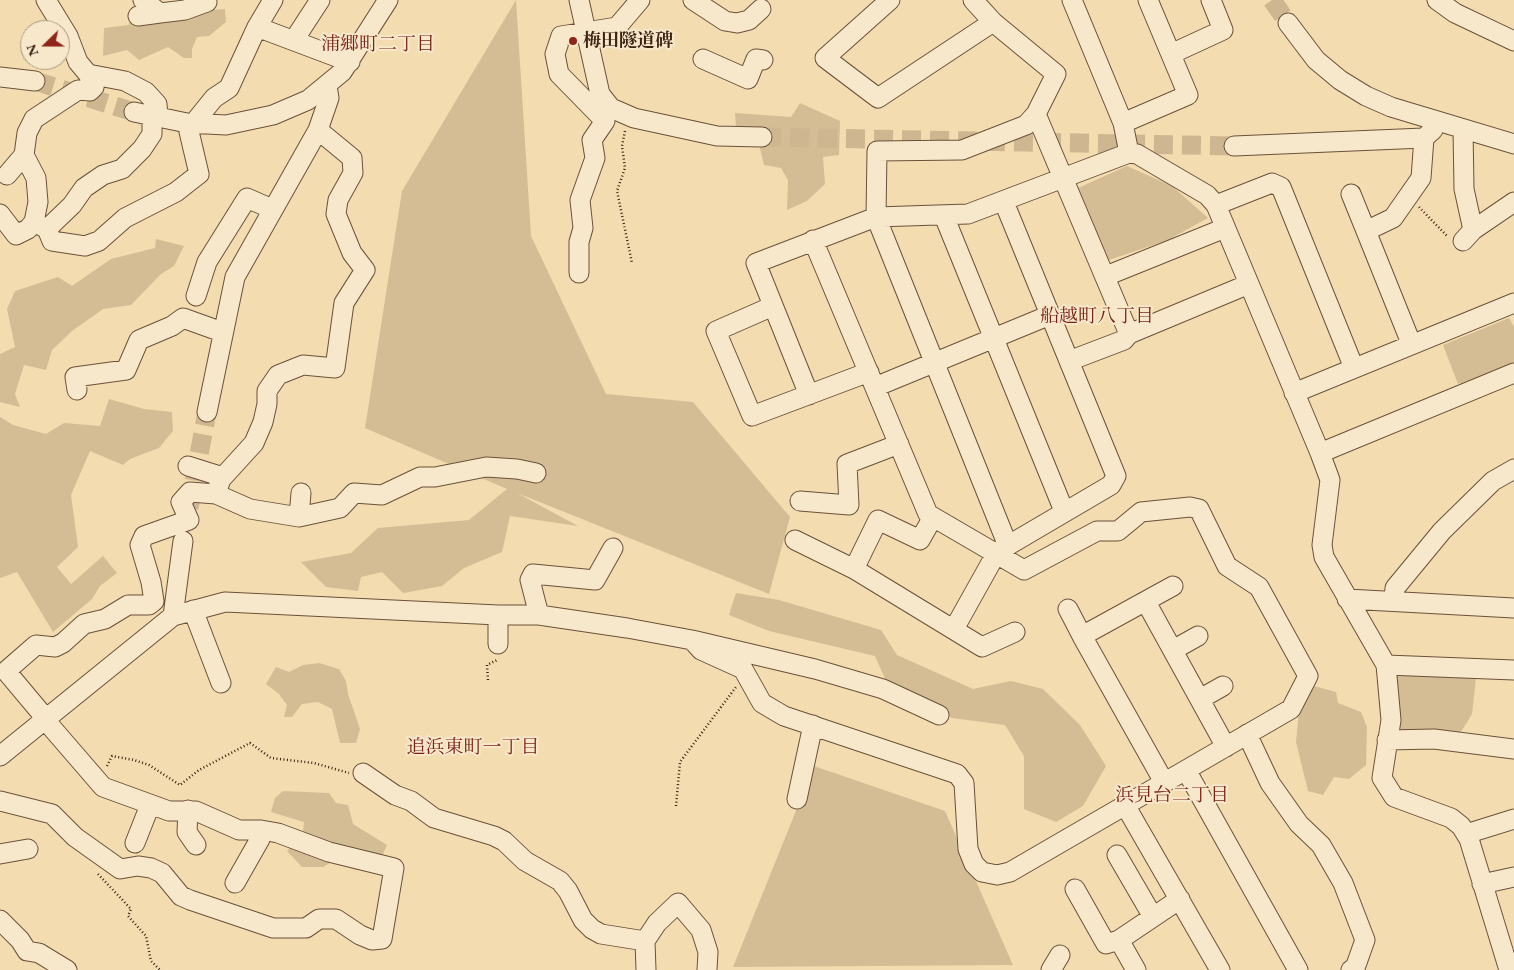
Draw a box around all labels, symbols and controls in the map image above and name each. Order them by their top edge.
north arrow [20,20,70,70]
place label: 梅田隧道碑 [583,30,673,52]
district label: 浦郷町二丁目 [321,34,435,56]
marker: 梅田隧道碑 [567,35,579,47]
text: N [22,42,42,59]
district label: 船越町八丁目 [1040,306,1154,328]
district label: 追浜東町一丁目 [407,737,539,759]
district label: 浜見台二丁目 [1115,785,1229,807]

